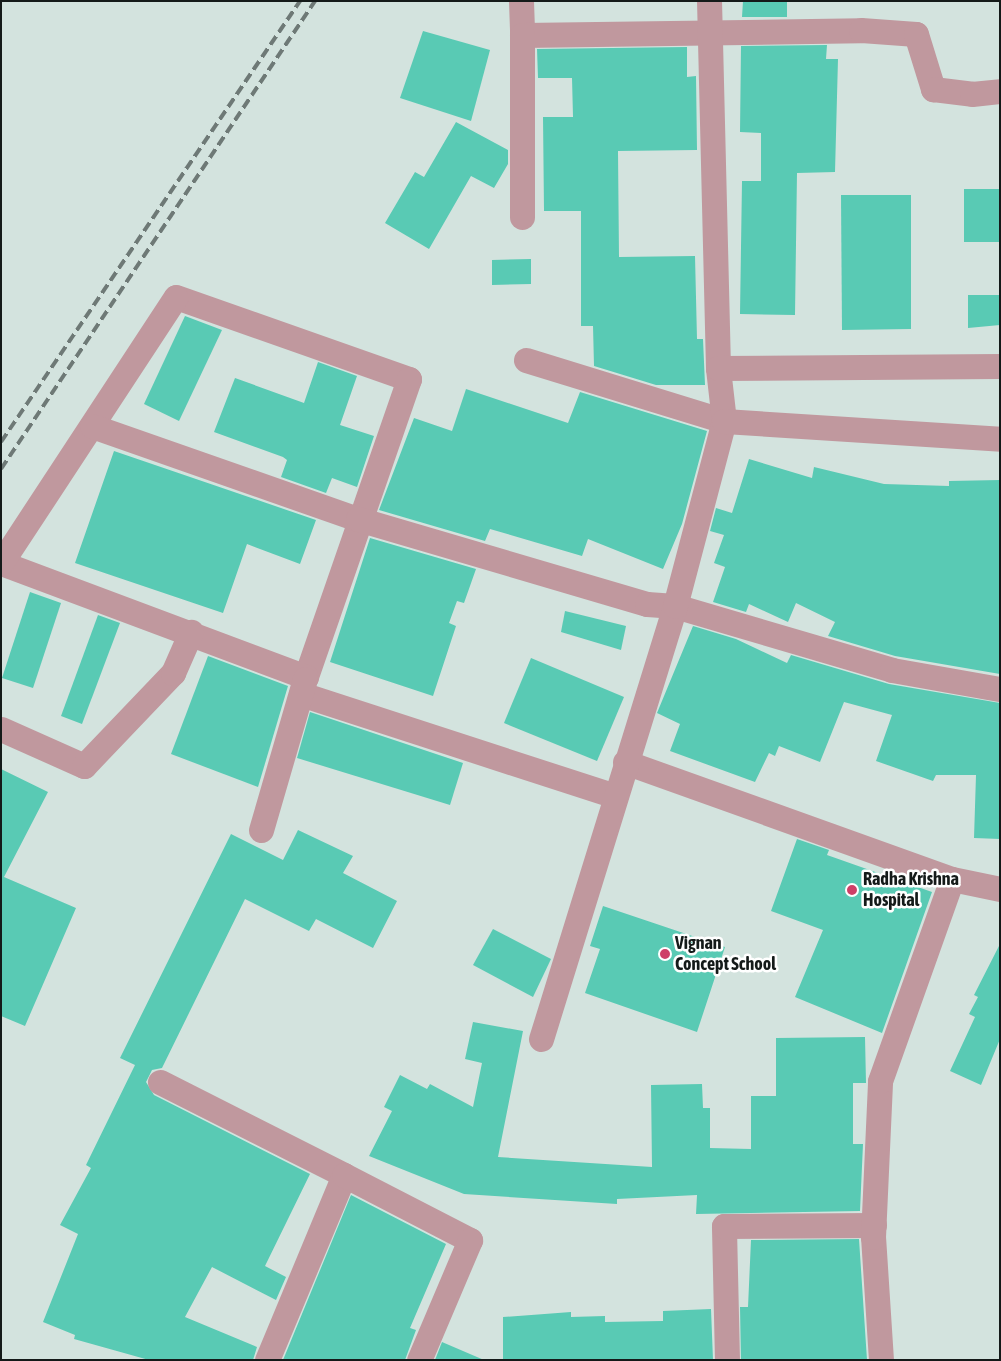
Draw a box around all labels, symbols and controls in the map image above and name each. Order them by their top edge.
place label: Radha Krishna Hospital [863,869,959,912]
marker: Radha Krishna Hospital [845,883,859,897]
place label: Vignan Concept School [675,933,776,976]
marker: Vignan Concept School [659,948,671,960]

